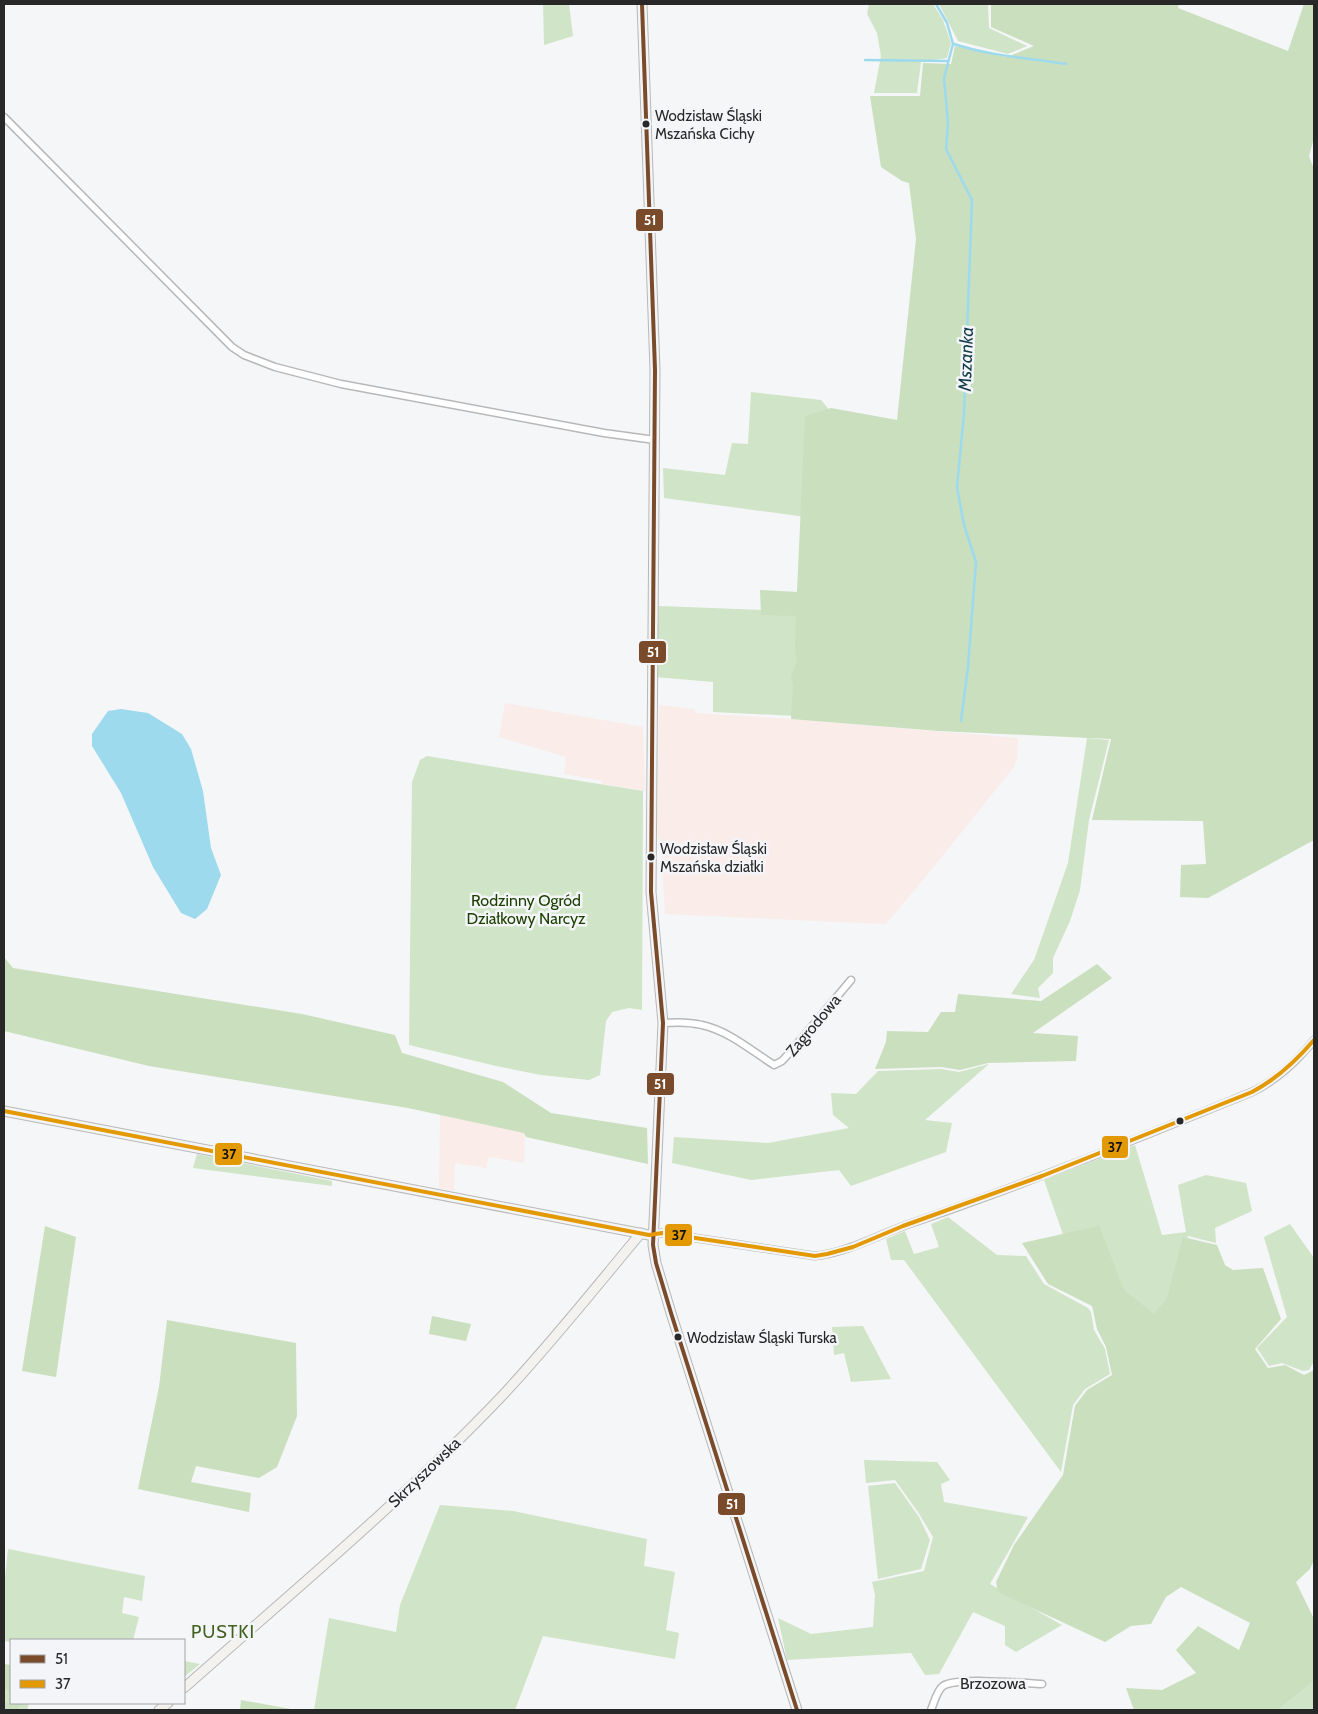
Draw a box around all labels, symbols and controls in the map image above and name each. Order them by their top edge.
place label: Wodzisław Śląski Mszańska Cichy [655,106,762,143]
marker: Wodzisław Śląski Mszańska Cichy [641,119,651,129]
line badge: 51 [635,208,664,232]
text: 51 [644,211,656,229]
water label: Mszanka [954,326,978,393]
line badge: 51 [638,640,667,664]
text: 51 [647,643,659,661]
place label: Wodzisław Śląski Mszańska działki [660,839,767,876]
marker: Wodzisław Śląski Mszańska działki [646,852,656,862]
park label: Rodzinny Ogród Działkowy Narcyz [466,891,586,928]
street label: Zagrodowa [782,990,845,1060]
line badge: 51 [646,1072,675,1096]
text: 51 [654,1075,666,1093]
unlabelled marker [1175,1116,1185,1126]
line badge: 37 [1101,1135,1129,1159]
text: 37 [1108,1138,1123,1156]
line badge: 37 [214,1142,243,1166]
text: 37 [222,1145,237,1163]
line badge: 37 [664,1223,693,1247]
text: 37 [672,1226,687,1244]
place label: Wodzisław Śląski Turska [687,1328,838,1347]
marker: Wodzisław Śląski Turska [673,1332,683,1342]
street label: Skrzyszowska [384,1433,465,1511]
line badge: 51 [717,1492,746,1516]
text: 51 [726,1495,738,1513]
district label: PUSTKI [191,1621,255,1643]
legend [10,1639,185,1704]
text: 51 [55,1650,68,1668]
street label: Brzozowa [960,1674,1026,1693]
text: 37 [55,1675,71,1693]

